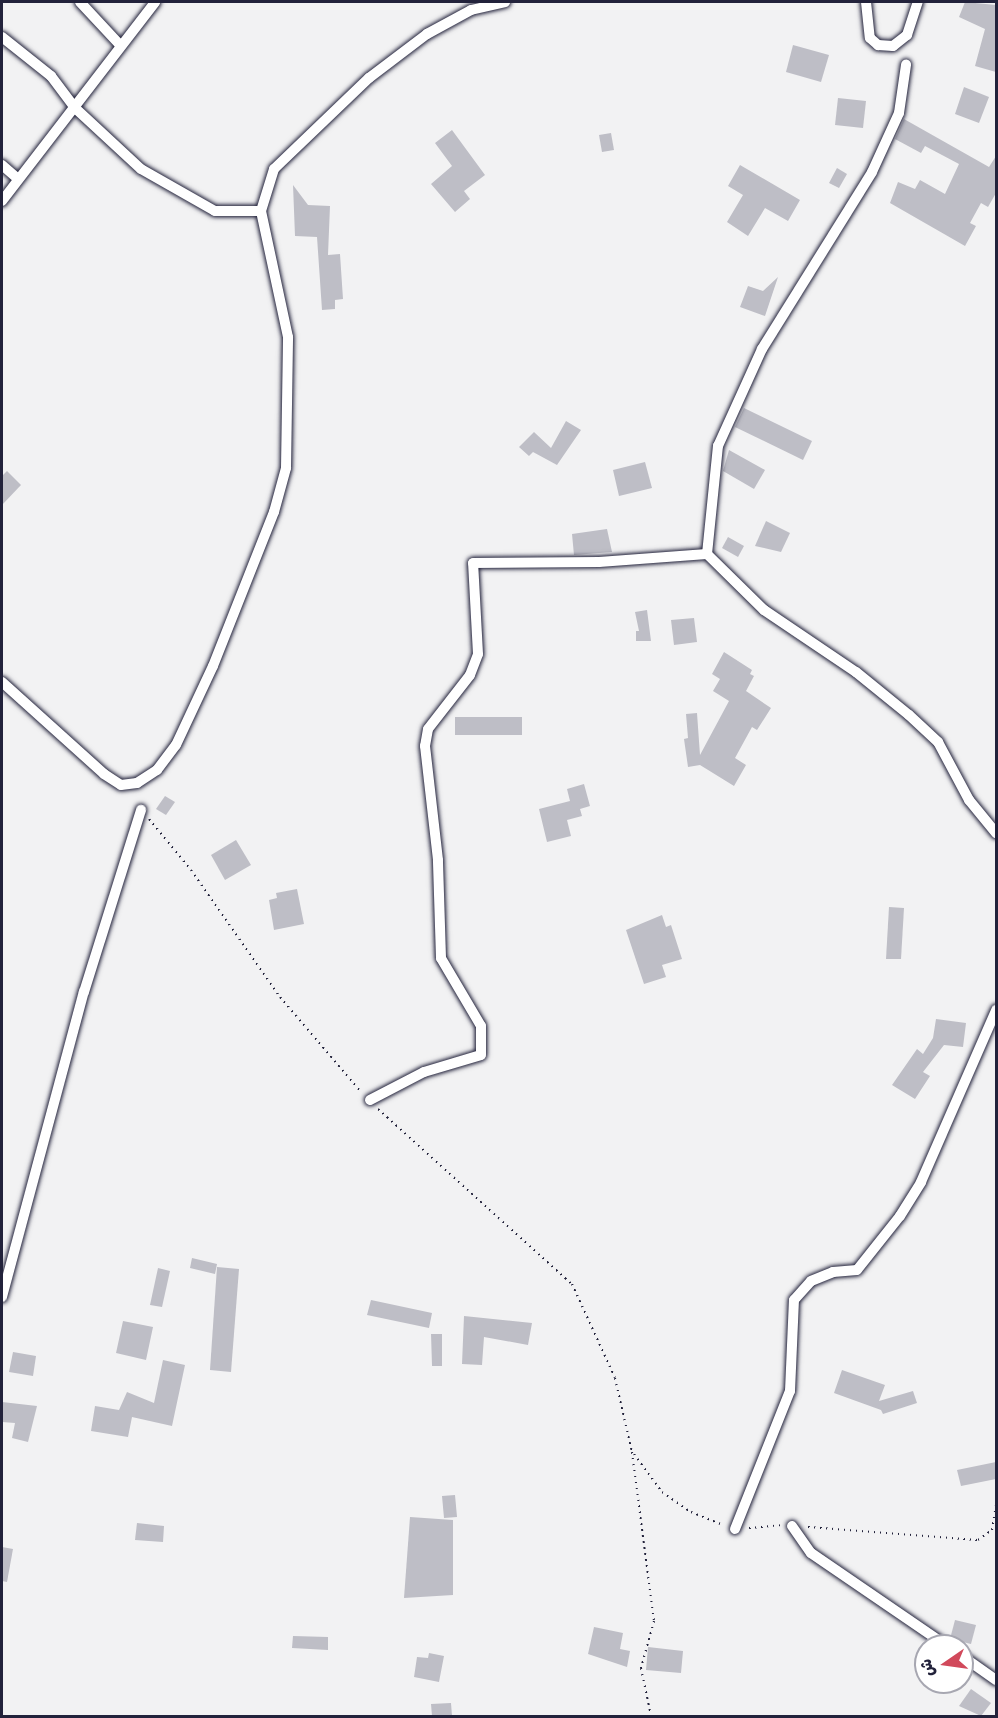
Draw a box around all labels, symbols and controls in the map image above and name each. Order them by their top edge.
north arrow [914,1634,974,1694]
text: ش [915,1656,942,1679]

